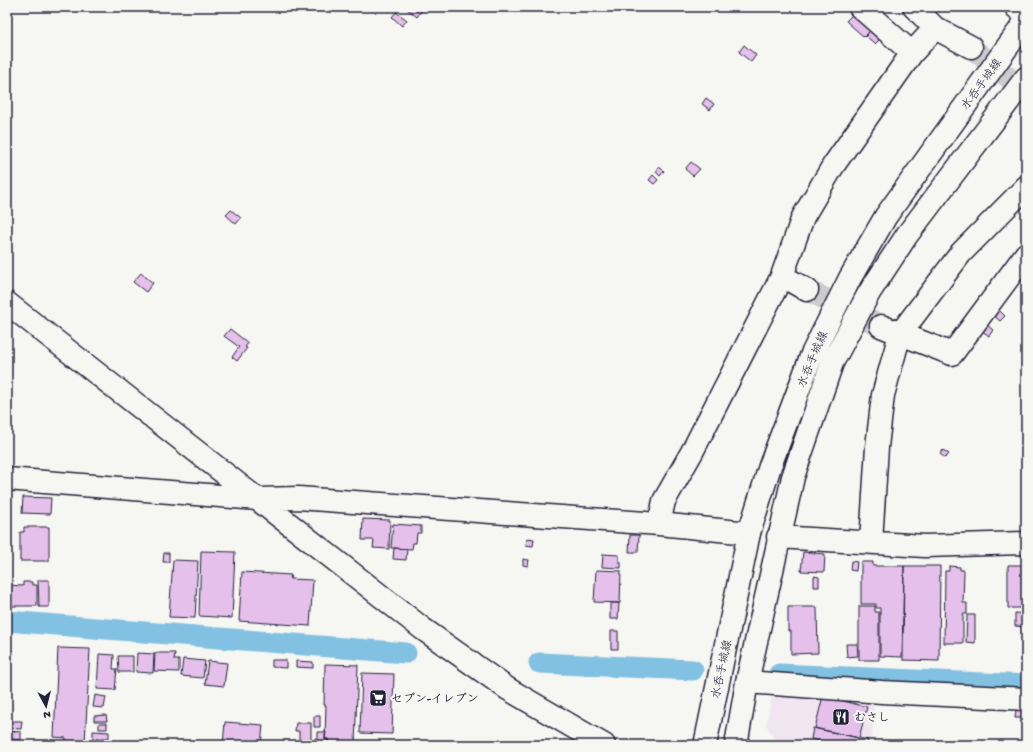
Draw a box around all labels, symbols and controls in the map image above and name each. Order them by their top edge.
street label: 水呑手城線 [959,56,1006,114]
street label: 水呑手城線 [795,329,832,390]
street label: 水呑手城線 [709,638,736,700]
north arrow [26,686,66,726]
supermarket icon: セブン-イレブン [368,688,388,708]
place label: セブン-イレブン [391,692,479,707]
restaurant icon: むさし [831,707,851,727]
text: N [43,708,51,720]
place label: むさし [854,712,890,726]

